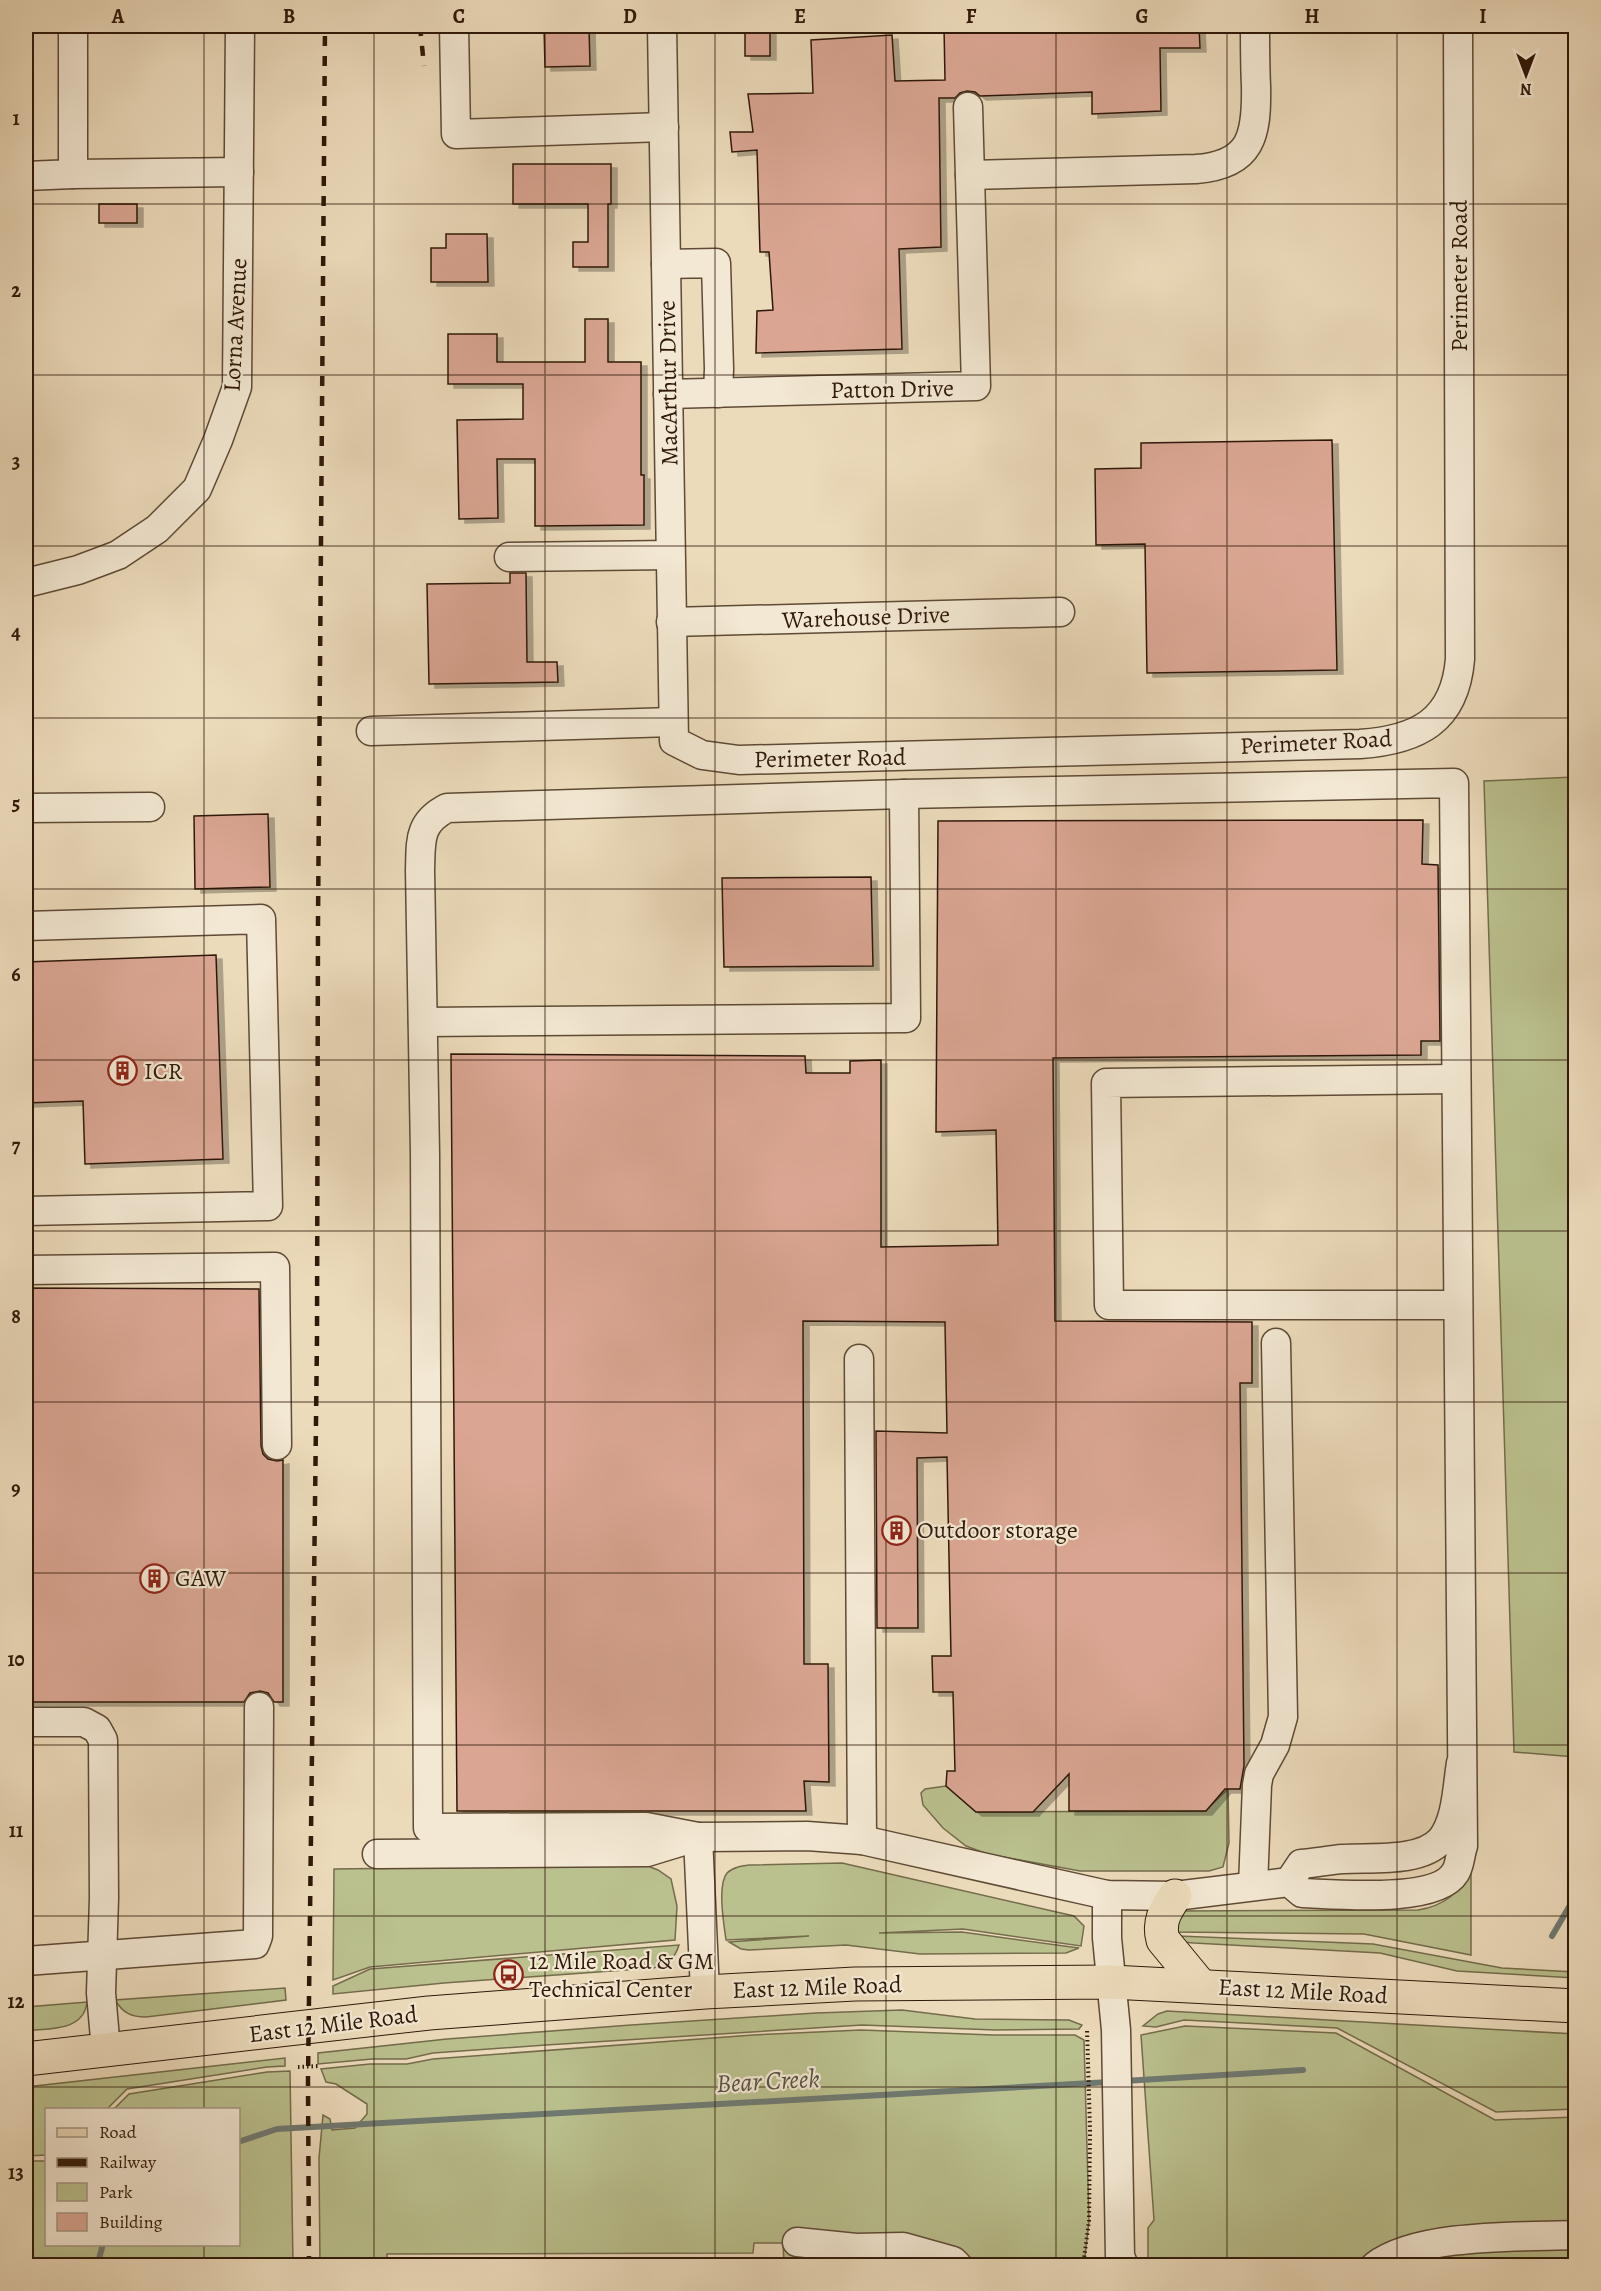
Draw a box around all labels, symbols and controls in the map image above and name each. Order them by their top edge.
text: A [111,3,125,30]
text: B [283,3,295,30]
text: C [453,3,465,30]
text: D [623,3,637,30]
text: E [794,3,806,30]
text: F [966,3,977,30]
text: G [1135,3,1149,30]
text: H [1305,3,1320,30]
text: I [1479,3,1487,30]
north arrow [1496,45,1556,105]
text: N [1520,78,1532,100]
text: 1 [12,105,20,132]
street label: Perimeter Road [1443,200,1475,352]
street label: Lorna Avenue [216,257,254,393]
text: 2 [11,277,21,304]
street label: MacArthur Drive [651,300,685,466]
street label: Patton Drive [830,372,954,406]
text: 3 [12,448,20,475]
street label: Warehouse Drive [780,598,951,636]
text: 4 [11,619,21,646]
street label: Perimeter Road [1239,722,1393,762]
street label: Perimeter Road [754,741,906,775]
text: 5 [12,790,20,817]
text: 6 [11,961,21,988]
building icon: ICR [107,1055,139,1087]
place label: ICR [144,1055,183,1087]
text: 7 [12,1132,21,1159]
text: 8 [11,1303,21,1330]
text: 9 [11,1475,21,1502]
building icon: Outdoor storage [880,1514,912,1546]
place label: Outdoor storage [917,1514,1078,1546]
building icon: GAW [138,1562,170,1594]
place label: GAW [175,1562,227,1594]
text: 10 [7,1646,25,1673]
text: 11 [9,1817,23,1844]
place label: 12 Mile Road & GM Technical Center [529,1945,714,2005]
bus stop icon: 12 Mile Road & GM Technical Center [492,1959,524,1991]
street label: East 12 Mile Road [732,1968,902,2006]
street label: East 12 Mile Road [1217,1971,1389,2011]
text: 12 [8,1988,25,2015]
street label: East 12 Mile Road [247,1998,419,2050]
water label: Bear Creek [715,2061,821,2101]
legend [45,2108,240,2246]
text: Road [99,2120,137,2144]
text: Railway [99,2150,157,2174]
text: 13 [8,2159,24,2186]
text: Park [99,2180,133,2204]
text: Building [99,2210,163,2234]

